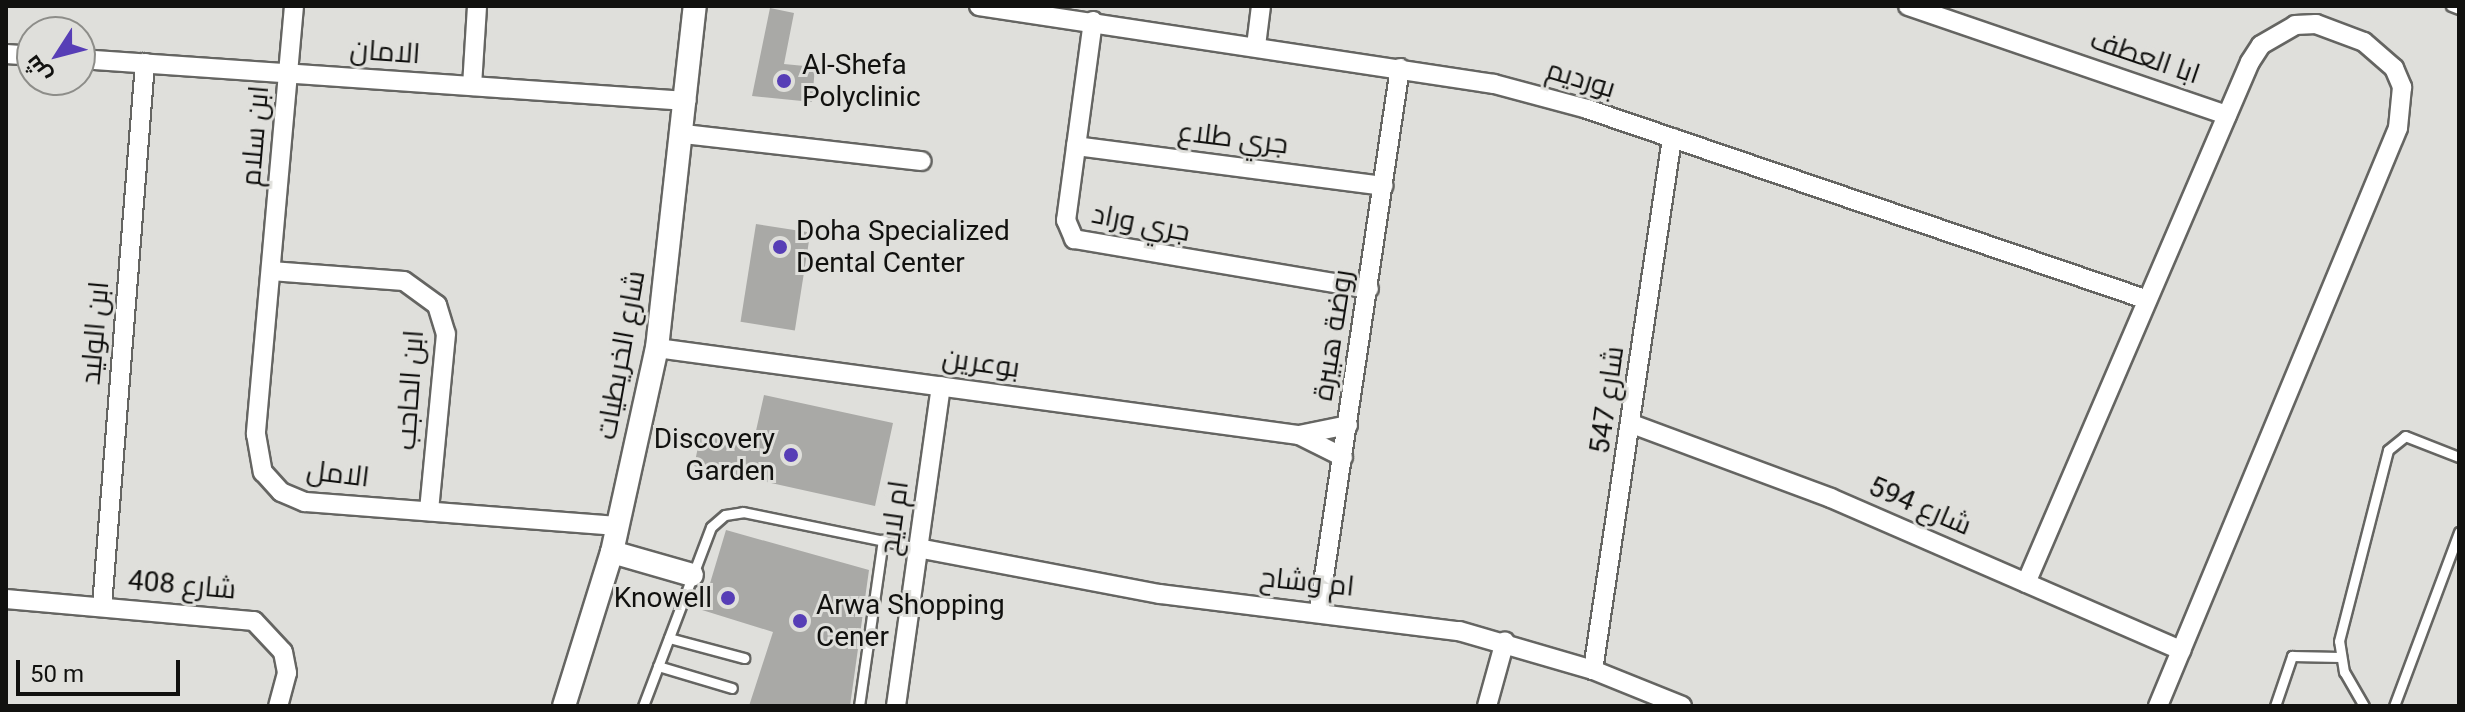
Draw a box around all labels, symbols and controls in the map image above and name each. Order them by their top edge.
north arrow [16,16,96,96]
street label: ابا العطف [2086,23,2204,91]
street label: الامان [349,33,421,71]
place label: Al-Shefa Polyclinic [802,48,921,114]
text: ش [19,50,56,88]
street label: بورديم [1542,53,1620,105]
marker: Al-Shefa Polyclinic [773,70,795,92]
street label: ابن سلام [234,84,276,188]
street label: جري طلاع [1176,115,1290,161]
street label: جري وراد [1089,197,1193,249]
place label: Doha Specialized Dental Center [796,214,1010,280]
marker: Doha Specialized Dental Center [771,238,789,256]
street label: روضة هبيرة [1306,267,1360,403]
street label: شارع الخريطيات [590,268,652,442]
street label: ابن الوليد [74,280,116,386]
street label: ابن الحاجب [389,329,431,451]
street label: بوعرين [940,341,1022,385]
street label: شارع 547 [1583,344,1631,456]
place label: Discovery Garden [654,422,775,488]
marker: Discovery Garden [782,446,800,464]
street label: الامل [305,453,371,495]
street label: شارع 594 [1864,469,1976,543]
street label: ام لايح [872,478,916,558]
street label: ام وشاح [1258,560,1356,604]
street label: شارع 408 [127,564,237,606]
place label: Knowell [614,581,712,615]
place label: Arwa Shopping Cener [816,588,1005,654]
marker: Knowell [719,589,737,607]
marker: Arwa Shopping Cener [791,612,809,630]
scale bar [20,644,184,694]
text: 50 m [30,660,84,688]

